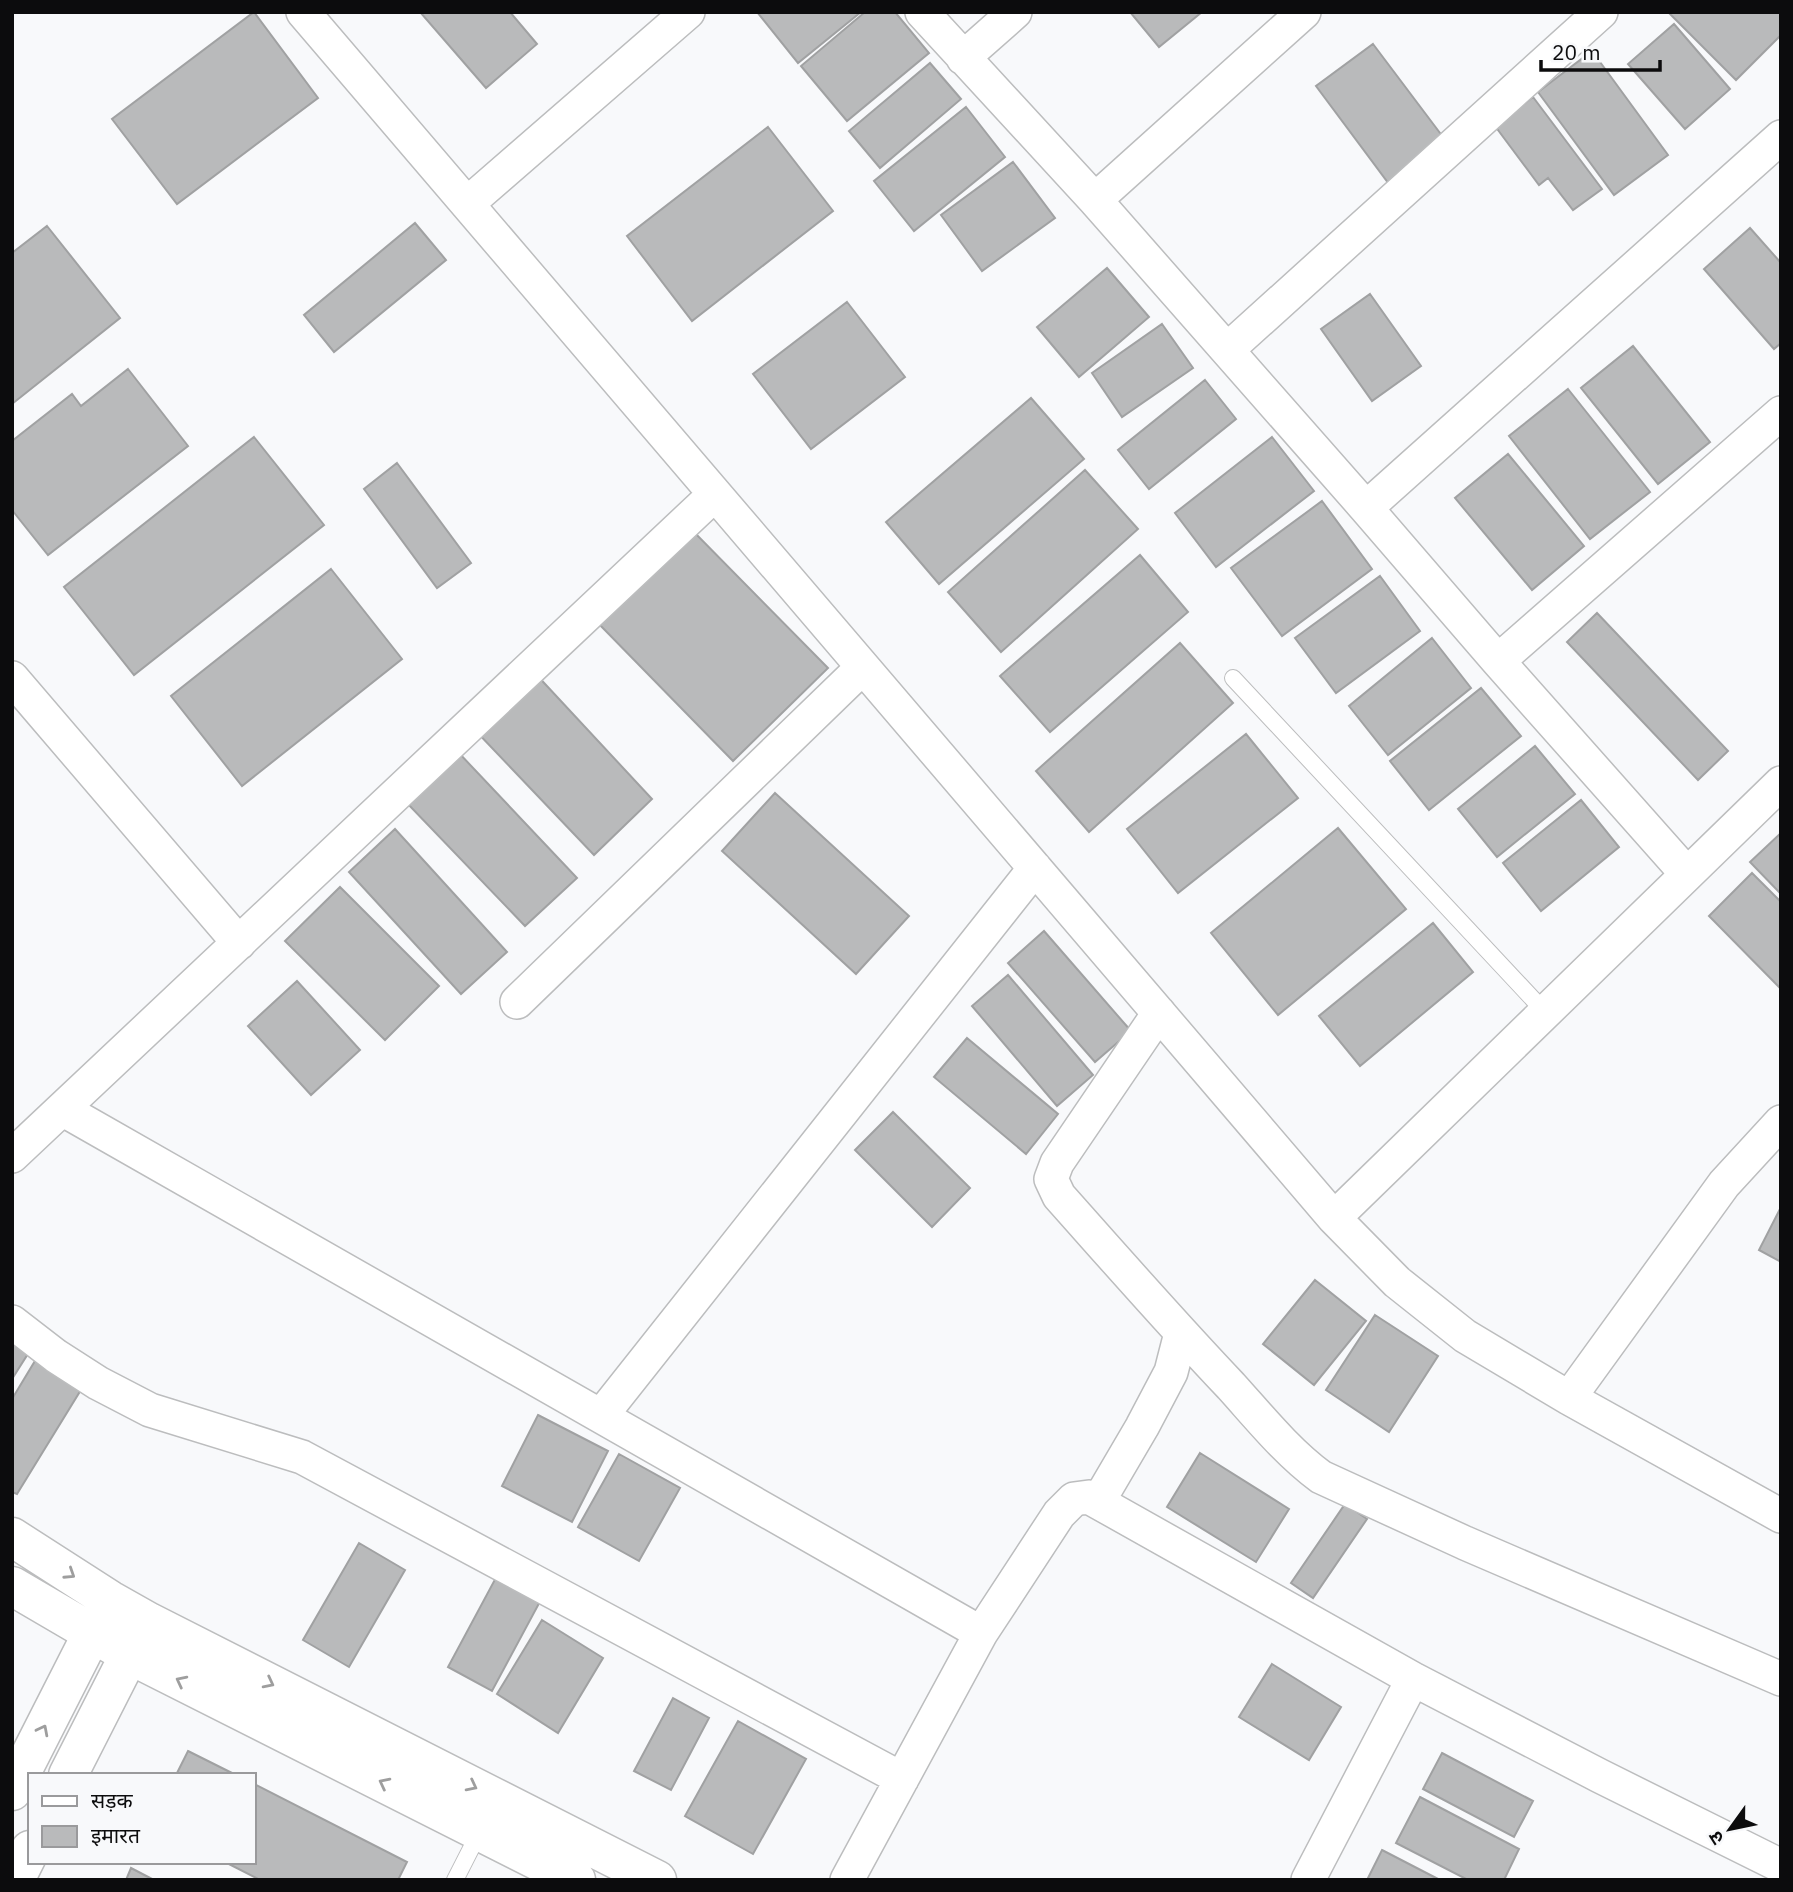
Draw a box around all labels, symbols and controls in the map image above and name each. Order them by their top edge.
scale bar [1541,28,1660,72]
text: 20 m [1552,38,1601,66]
one-way arrow [62,1566,75,1579]
one-way arrow [176,1675,188,1689]
one-way arrow [262,1675,274,1689]
one-way arrow [35,1725,49,1737]
legend [28,1773,256,1864]
one-way arrow [379,1778,391,1791]
one-way arrow [465,1778,477,1792]
text: सड़क [91,1786,133,1814]
north arrow [1695,1794,1765,1864]
text: इमारत [91,1821,141,1849]
text: उ [1702,1826,1729,1849]

